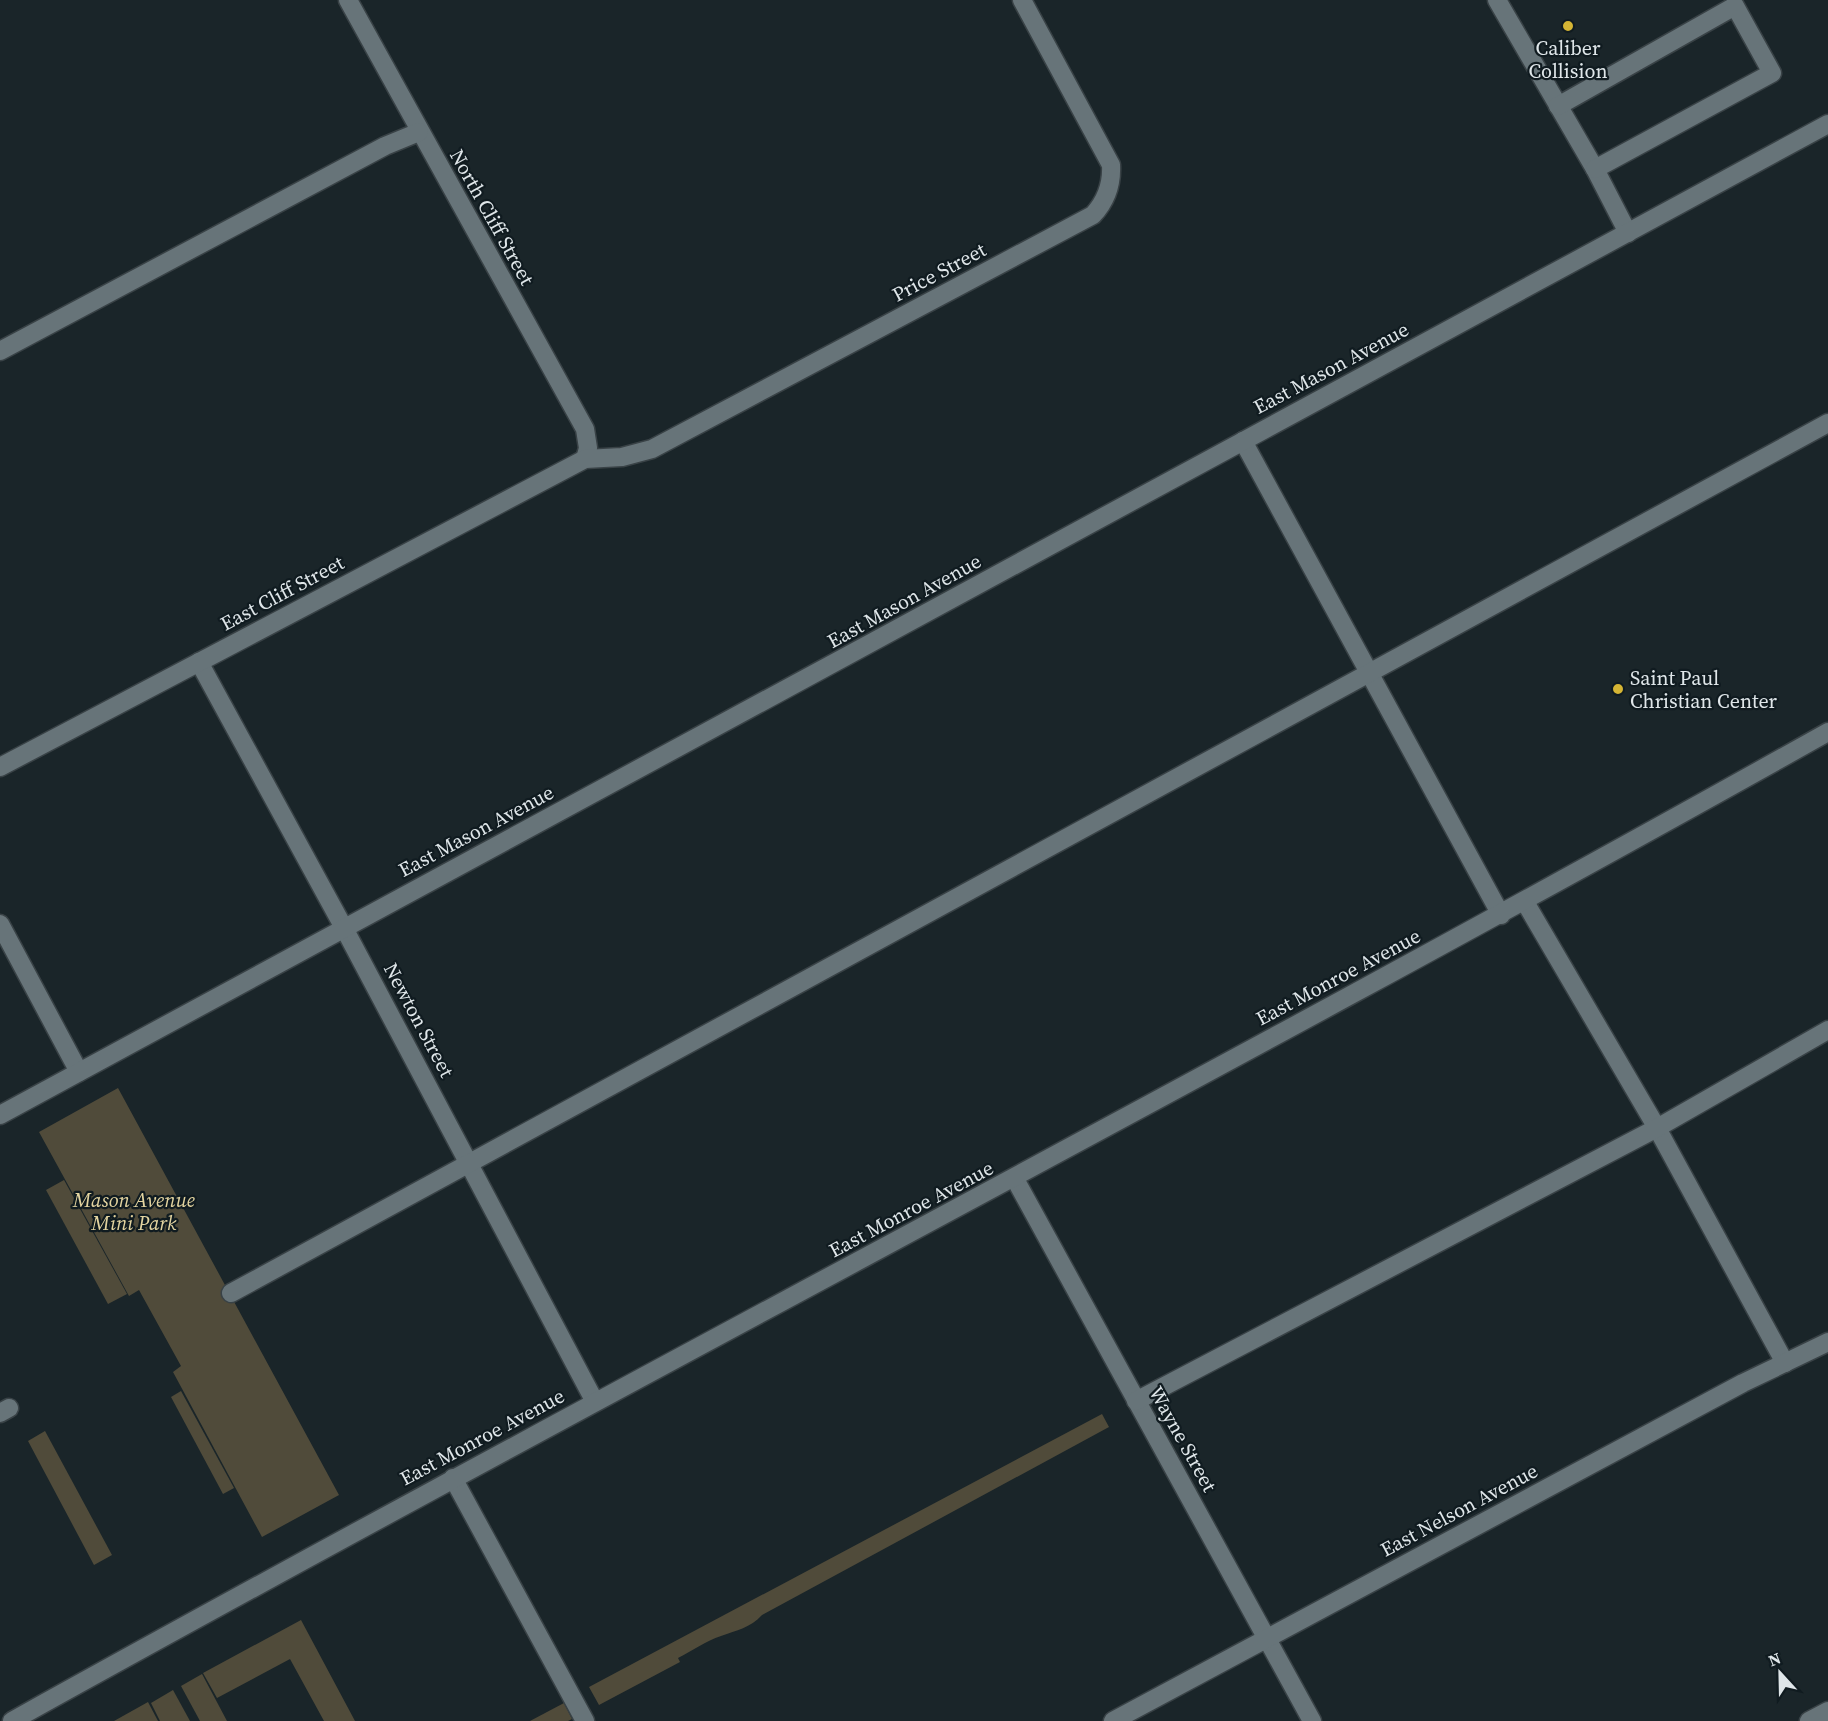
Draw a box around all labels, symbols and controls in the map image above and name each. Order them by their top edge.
marker: Caliber Collision [1561,19,1575,33]
place label: Caliber Collision [1528,34,1608,85]
street label: North Cliff Street [443,144,541,290]
street label: Price Street [887,235,991,308]
street label: East Mason Avenue [1248,315,1414,421]
street label: East Mason Avenue [822,547,986,655]
street label: East Cliff Street [215,548,349,637]
place label: Saint Paul Christian Center [1630,664,1778,715]
marker: Saint Paul Christian Center [1611,682,1625,696]
street label: East Mason Avenue [393,778,559,884]
street label: East Monroe Avenue [1251,922,1425,1032]
street label: Newton Street [377,958,461,1083]
street label: East Monroe Avenue [824,1154,998,1264]
park label: Mason Avenue Mini Park [72,1186,195,1237]
street label: Wayne Street [1142,1381,1224,1497]
street label: East Monroe Avenue [395,1382,569,1492]
street label: East Nelson Avenue [1375,1457,1543,1563]
north arrow [1750,1643,1810,1703]
text: N [1765,1647,1784,1671]

